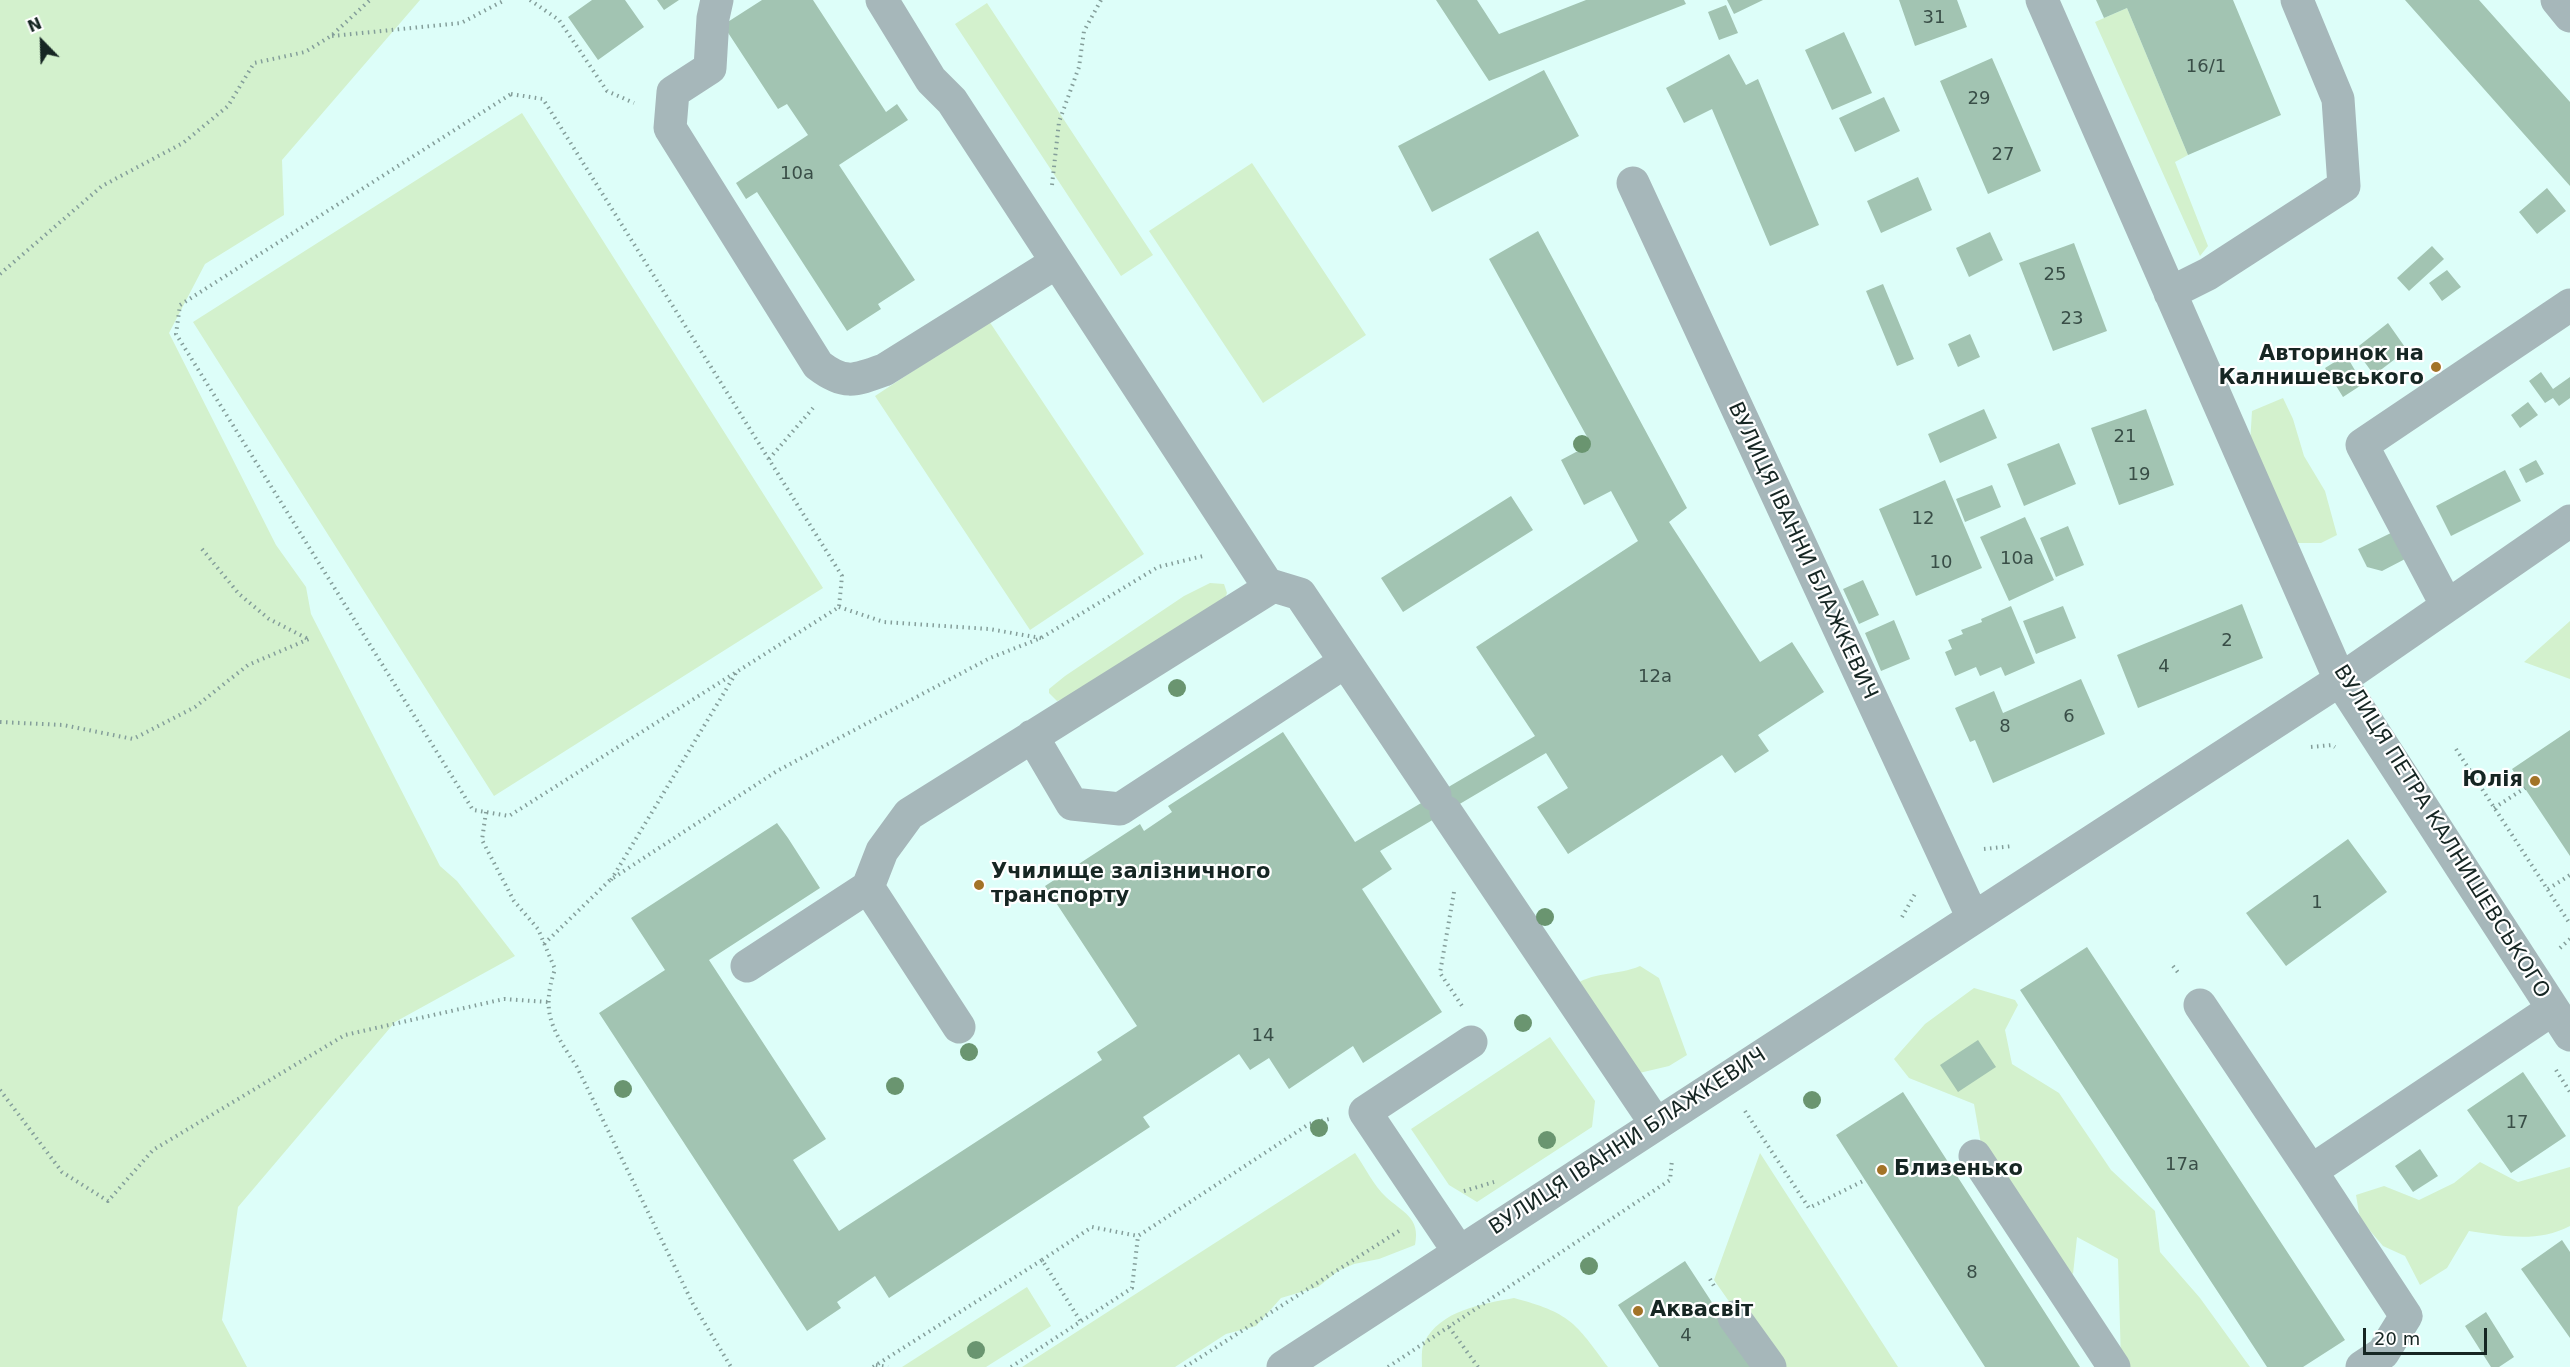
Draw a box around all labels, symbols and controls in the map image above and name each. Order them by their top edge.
house number: 31 [1923,7,1945,29]
north arrow [12,12,72,72]
text: N [25,14,45,36]
house number: 16/1 [2186,56,2226,78]
house number: 29 [1968,88,1990,110]
house number: 27 [1992,144,2014,166]
house number: 10а [780,163,814,185]
house number: 25 [2044,264,2066,286]
house number: 23 [2061,308,2083,330]
place label: Авторинок на Калнишевського [2218,342,2424,392]
marker: Авторинок на Калнишевського [2429,360,2443,374]
street label: ВУЛИЦЯ ІВАННИ БЛАЖКЕВИЧ [1722,398,1882,704]
house number: 21 [2114,426,2136,448]
house number: 19 [2128,464,2150,486]
house number: 12 [1912,508,1934,530]
house number: 10а [2000,548,2034,570]
house number: 10 [1930,552,1952,574]
house number: 2 [2221,630,2233,652]
house number: 4 [2158,656,2170,678]
street label: ВУЛИЦЯ ПЕТРА КАЛНИШЕВСЬКОГО [2327,661,2555,1003]
house number: 12а [1638,666,1672,688]
house number: 6 [2063,706,2075,728]
house number: 8 [1999,716,2011,738]
place label: Юлія [2462,768,2523,794]
marker: Юлія [2528,774,2542,788]
place label: Училище залізничного транспорту [991,860,1270,910]
marker: Училище залізничного транспорту [972,878,986,892]
house number: 1 [2311,892,2323,914]
house number: 14 [1252,1025,1274,1047]
street label: ВУЛИЦЯ ІВАННИ БЛАЖКЕВИЧ [1485,1043,1771,1241]
house number: 17 [2506,1112,2528,1134]
house number: 17а [2165,1154,2199,1176]
place label: Близенько [1894,1157,2023,1183]
marker: Близенько [1875,1163,1889,1177]
house number: 8 [1966,1262,1978,1284]
place label: Аквасвіт [1650,1298,1753,1324]
marker: Аквасвіт [1631,1304,1645,1318]
scale bar [2366,1316,2490,1354]
house number: 4 [1680,1325,1692,1347]
text: 20 m [2374,1328,2420,1349]

